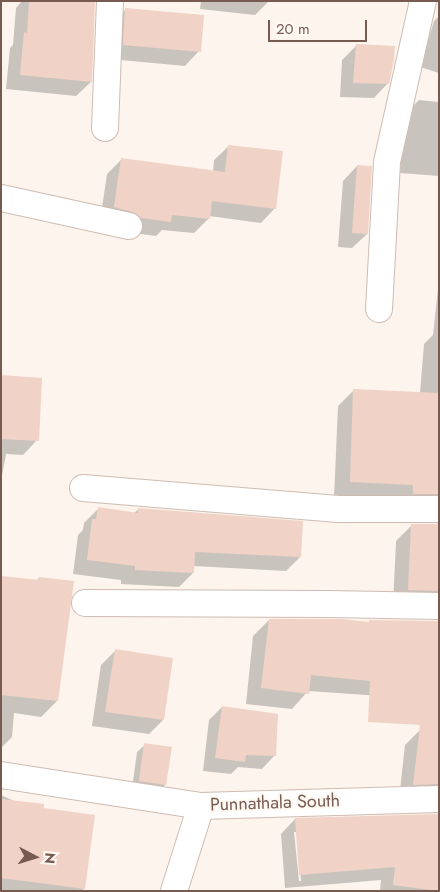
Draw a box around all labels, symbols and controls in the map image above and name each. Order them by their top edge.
scale bar [270,10,369,42]
text: 20 m [276,18,310,40]
street label: Punnathala South [210,791,340,817]
north arrow [10,832,60,882]
text: N [39,852,60,865]

